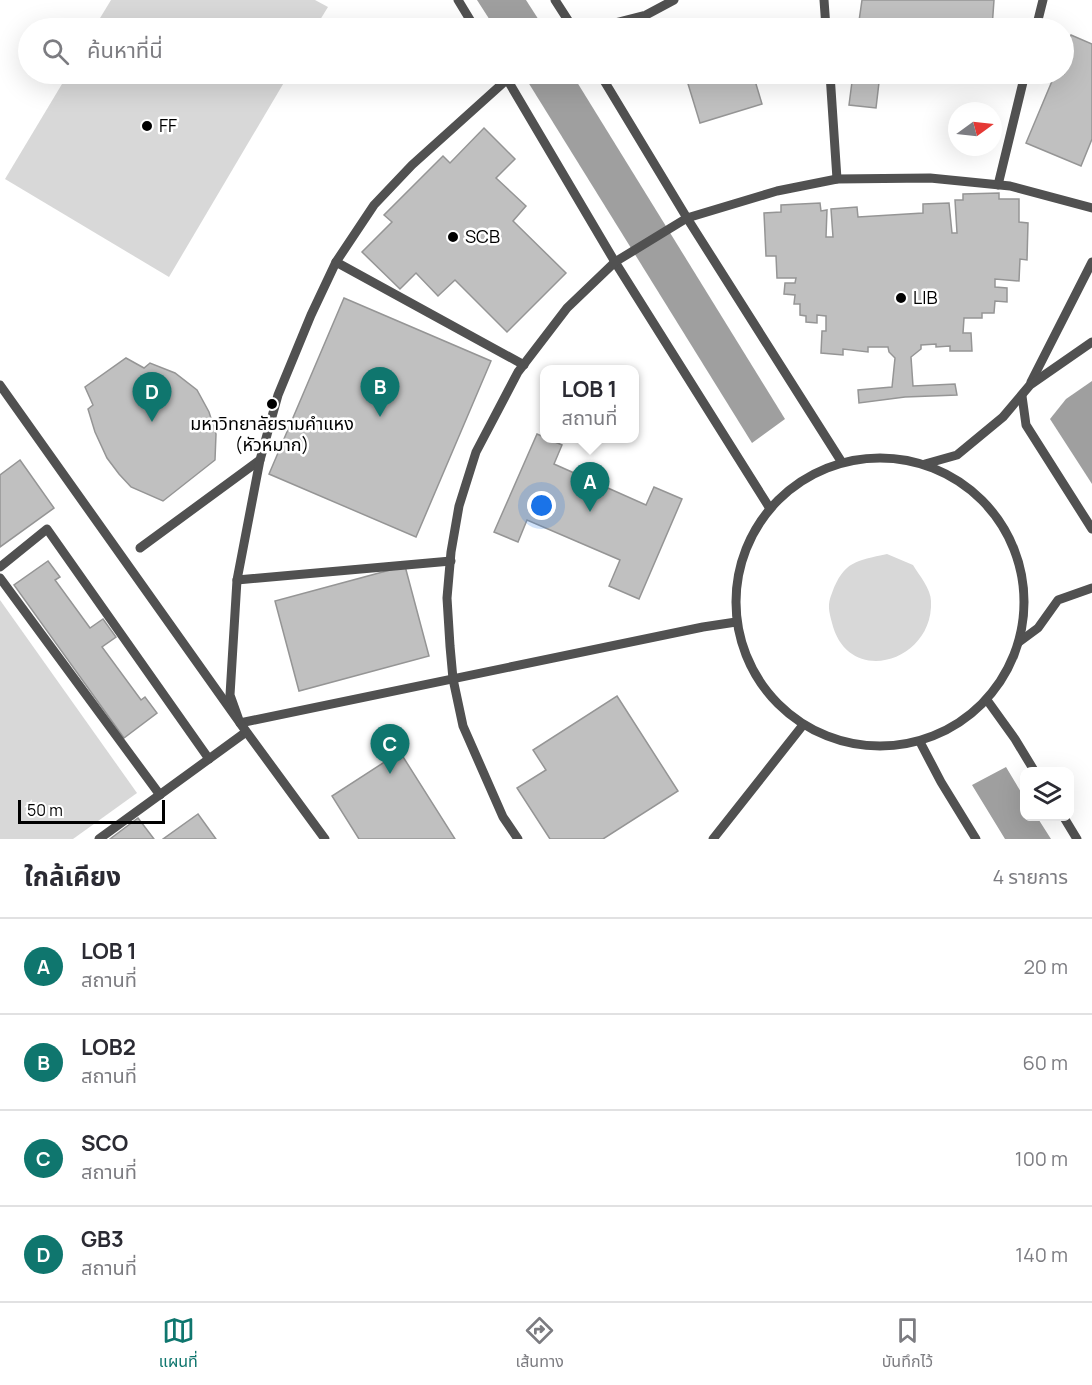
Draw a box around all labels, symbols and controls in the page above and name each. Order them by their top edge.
search box [18,18,1074,84]
icon: search [39,35,72,68]
text: ค้นหาที่นี่ [87,35,163,65]
north arrow [948,102,1002,156]
place label: FF [159,113,177,137]
marker: FF [140,119,154,133]
place label: SCB [465,224,500,248]
marker: SCB [446,230,460,244]
place label: LIB [913,285,937,309]
marker: LIB [894,291,908,305]
popup [540,365,639,443]
pin: B [360,368,400,417]
pin: D [132,372,172,422]
text: LOB 1 [561,374,617,404]
marker: มหาวิทยาลัยรามคำแหง (หัวหมาก) [265,397,279,411]
text: สถานที่ [561,404,618,431]
place label: มหาวิทยาลัยรามคำแหง (หัวหมาก) [190,411,354,456]
pin: A [570,462,610,512]
your location [527,491,556,520]
pin: C [370,724,410,774]
map controls [1020,767,1074,821]
button: layers [1020,767,1074,821]
scale bar [18,797,165,824]
text: 50 m [27,799,63,821]
text: ใกล้เคียง [24,858,121,894]
text: 4 รายการ [993,863,1068,890]
text: LOB 1 [81,936,137,966]
text: A [37,953,50,980]
text: 20 m [1023,953,1068,980]
text: สถานที่ [81,966,137,993]
text: LOB2 [81,1032,136,1062]
text: B [37,1049,50,1076]
text: 60 m [1022,1049,1068,1076]
text: สถานที่ [81,1062,137,1089]
text: SCO [81,1128,128,1158]
text: C [36,1145,51,1172]
text: 100 m [1015,1145,1068,1172]
text: สถานที่ [81,1158,137,1185]
text: GB3 [81,1224,124,1254]
text: D [36,1241,51,1268]
text: 140 m [1015,1241,1068,1268]
text: สถานที่ [81,1254,137,1281]
tab: แผนที่ [159,1314,198,1374]
tab: เส้นทาง [516,1314,564,1374]
tab: บันทึกไว้ [882,1314,933,1374]

